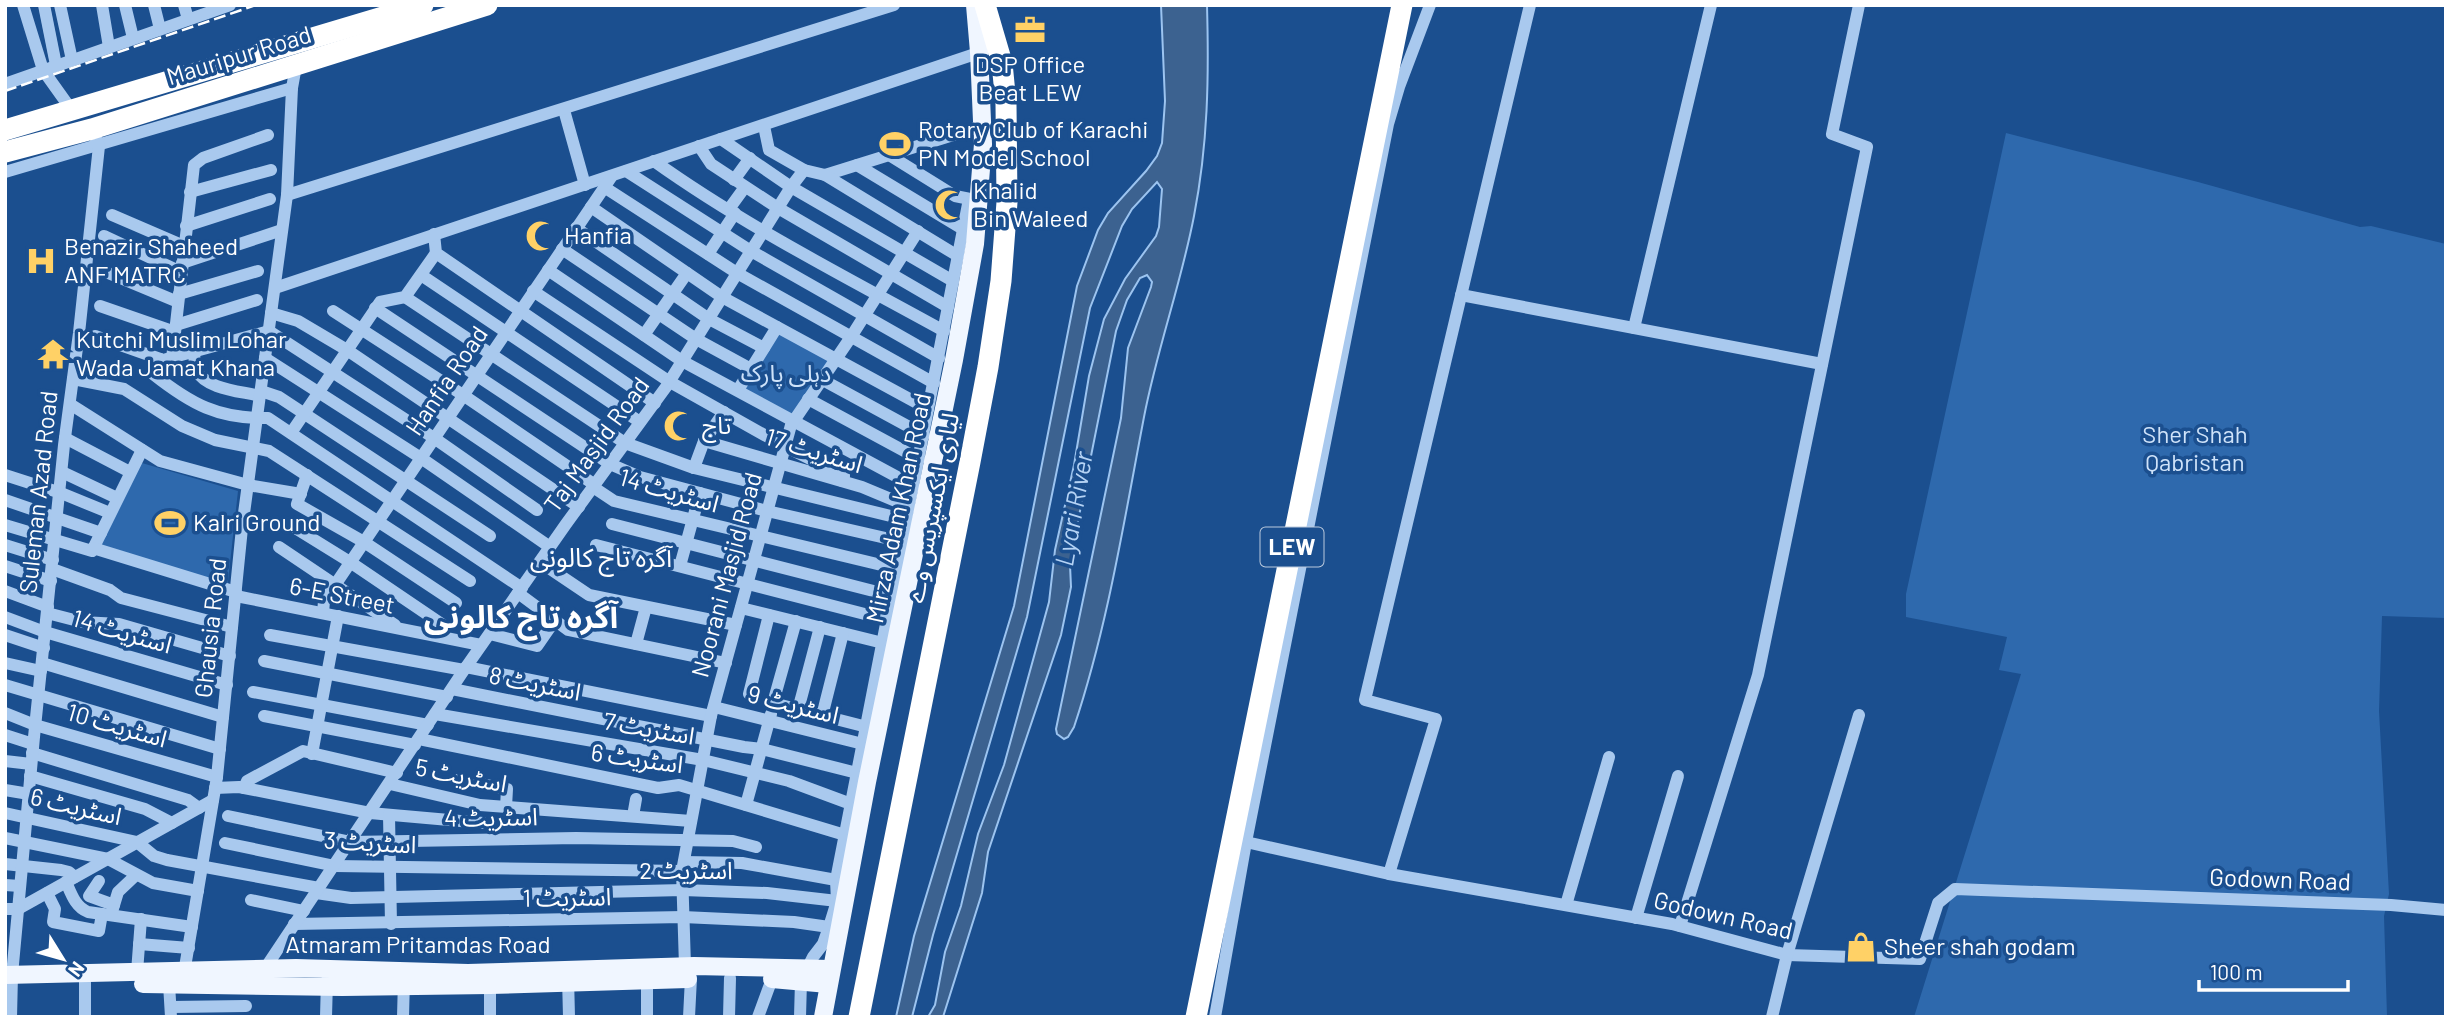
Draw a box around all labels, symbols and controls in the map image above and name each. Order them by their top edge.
office icon: DSP Office Beat LEW [1013,13,1047,47]
street label: Mauripur Road [163,19,314,90]
place label: DSP Office Beat LEW [975,49,1085,106]
place label: Rotary Club of Karachi PN Model School [918,114,1148,171]
sports icon: Rotary Club of Karachi PN Model School [878,127,912,161]
place label: Khalid Bin Waleed [973,175,1088,232]
mosque icon: Khalid Bin Waleed [933,188,967,222]
mosque icon: Hanfia [524,219,558,253]
place label: Hanfia [564,220,632,249]
place label: Benazir Shaheed ANF MATRC [64,231,238,288]
hospital icon: Benazir Shaheed ANF MATRC [24,244,58,278]
street label: Hanfia Road [399,320,493,440]
place label: Kutchi Muslim Lohar Wada Jamat Khana [76,324,287,381]
temple icon: Kutchi Muslim Lohar Wada Jamat Khana [36,337,70,371]
park label: دہلی پارک [741,358,831,389]
street label: Taj Masjid Road [537,371,655,517]
street label: Suleman Azad Road [12,389,63,595]
street label: Mirza Adam Khan Road [859,390,936,626]
mosque icon: تاج [662,409,696,443]
place label: تاج [702,410,732,443]
street label: لیاری ایکسپریس وے [899,410,966,606]
park label: Sher Shah Qabristan [2142,419,2248,476]
street label: اسٹریٹ 17 [762,421,867,479]
water label: Lyari River [1047,448,1098,568]
street label: اسٹریٹ 14 [616,462,722,519]
street label: Noorani Masjid Road [684,469,767,680]
sports icon: Kalri Ground [153,506,187,540]
place label: Kalri Ground [193,507,320,536]
road number: LEW [1260,527,1324,566]
district label: آگرہ تاج کالونی [530,541,674,577]
street label: Ghausia Road [188,556,231,699]
street label: 6-E Street [287,570,397,619]
district label: آگرہ تاج کالونی [424,596,620,641]
street label: اسٹریٹ 14 [69,603,175,660]
street label: اسٹریٹ 8 [487,659,584,707]
street label: اسٹریٹ 9 [744,678,842,730]
street label: اسٹریٹ 10 [64,696,171,754]
street label: اسٹریٹ 7 [601,705,697,751]
street label: اسٹریٹ 6 [589,737,685,779]
street label: اسٹریٹ 5 [413,751,510,799]
street label: اسٹریٹ 6 [28,781,125,831]
street label: اسٹریٹ 4 [444,801,538,833]
street label: اسٹریٹ 3 [323,825,417,859]
street label: اسٹریٹ 2 [639,855,733,885]
street label: Godown Road [2209,862,2351,895]
street label: اسٹریٹ 1 [522,881,612,913]
street label: Godown Road [1651,884,1796,945]
north arrow [28,924,98,994]
street label: Atmaram Pritamdas Road [285,929,551,958]
shop icon: Sheer shah godam [1844,930,1878,964]
place label: Sheer shah godam [1884,931,2076,960]
scale bar [2199,948,2348,992]
text: N [64,958,90,982]
text: 100 m [2210,959,2263,984]

